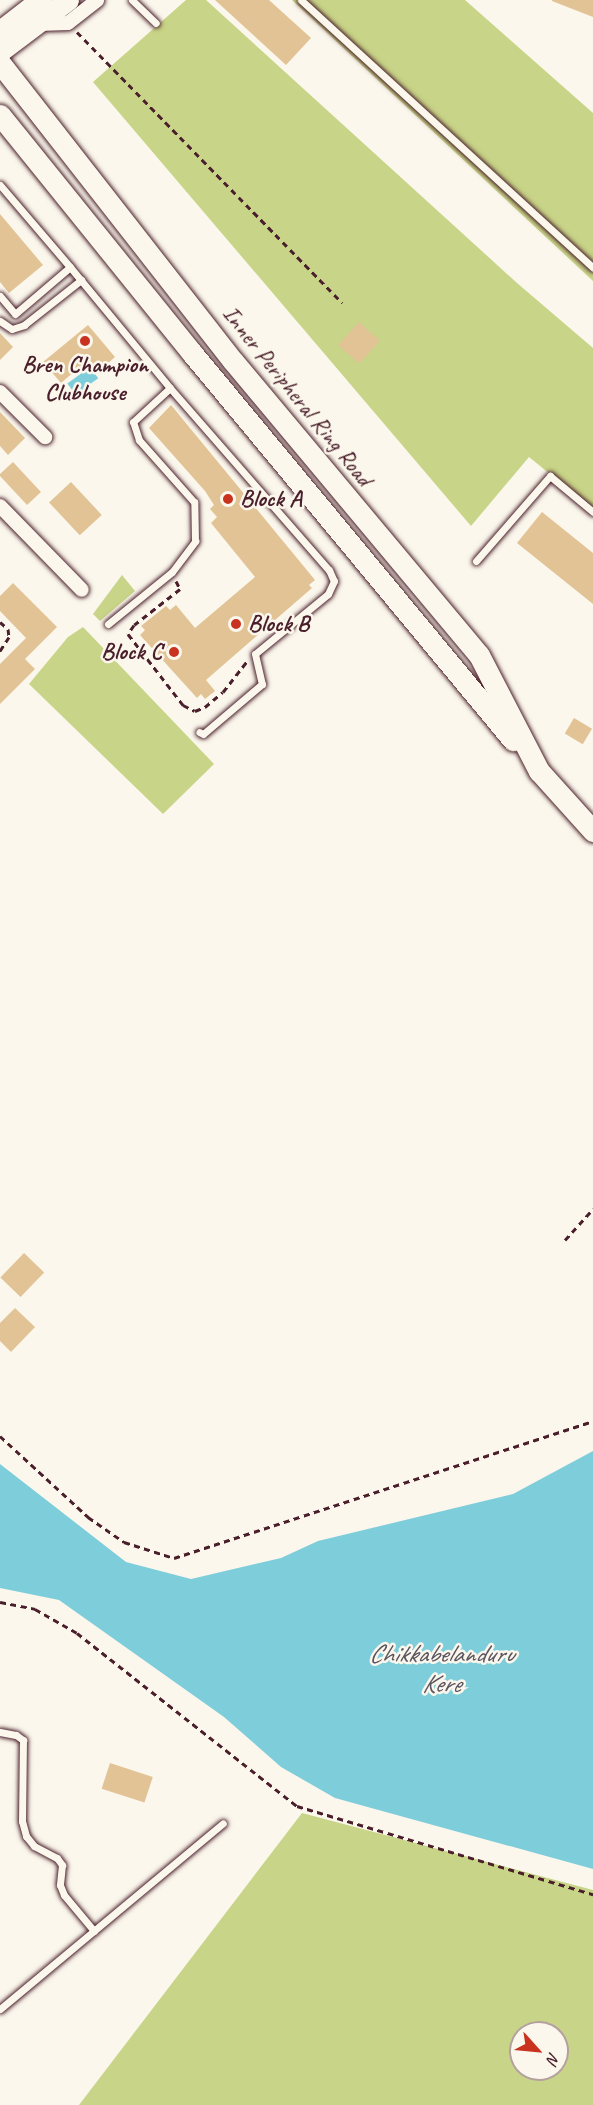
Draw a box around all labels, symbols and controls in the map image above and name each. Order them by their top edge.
street label: Inner Peripheral Ring Road [215,300,379,492]
marker: Bren Champion Clubhouse [78,334,92,348]
place label: Bren Champion Clubhouse [21,351,149,407]
place label: Block A [240,485,301,513]
marker: Block A [221,492,235,506]
place label: Block B [248,610,310,638]
marker: Block B [229,617,243,631]
place label: Block C [101,638,162,666]
marker: Block C [167,645,181,659]
water label: Chikkabelanduru Kere [369,1638,513,1700]
north arrow [509,2021,569,2081]
text: N [542,2049,564,2067]

